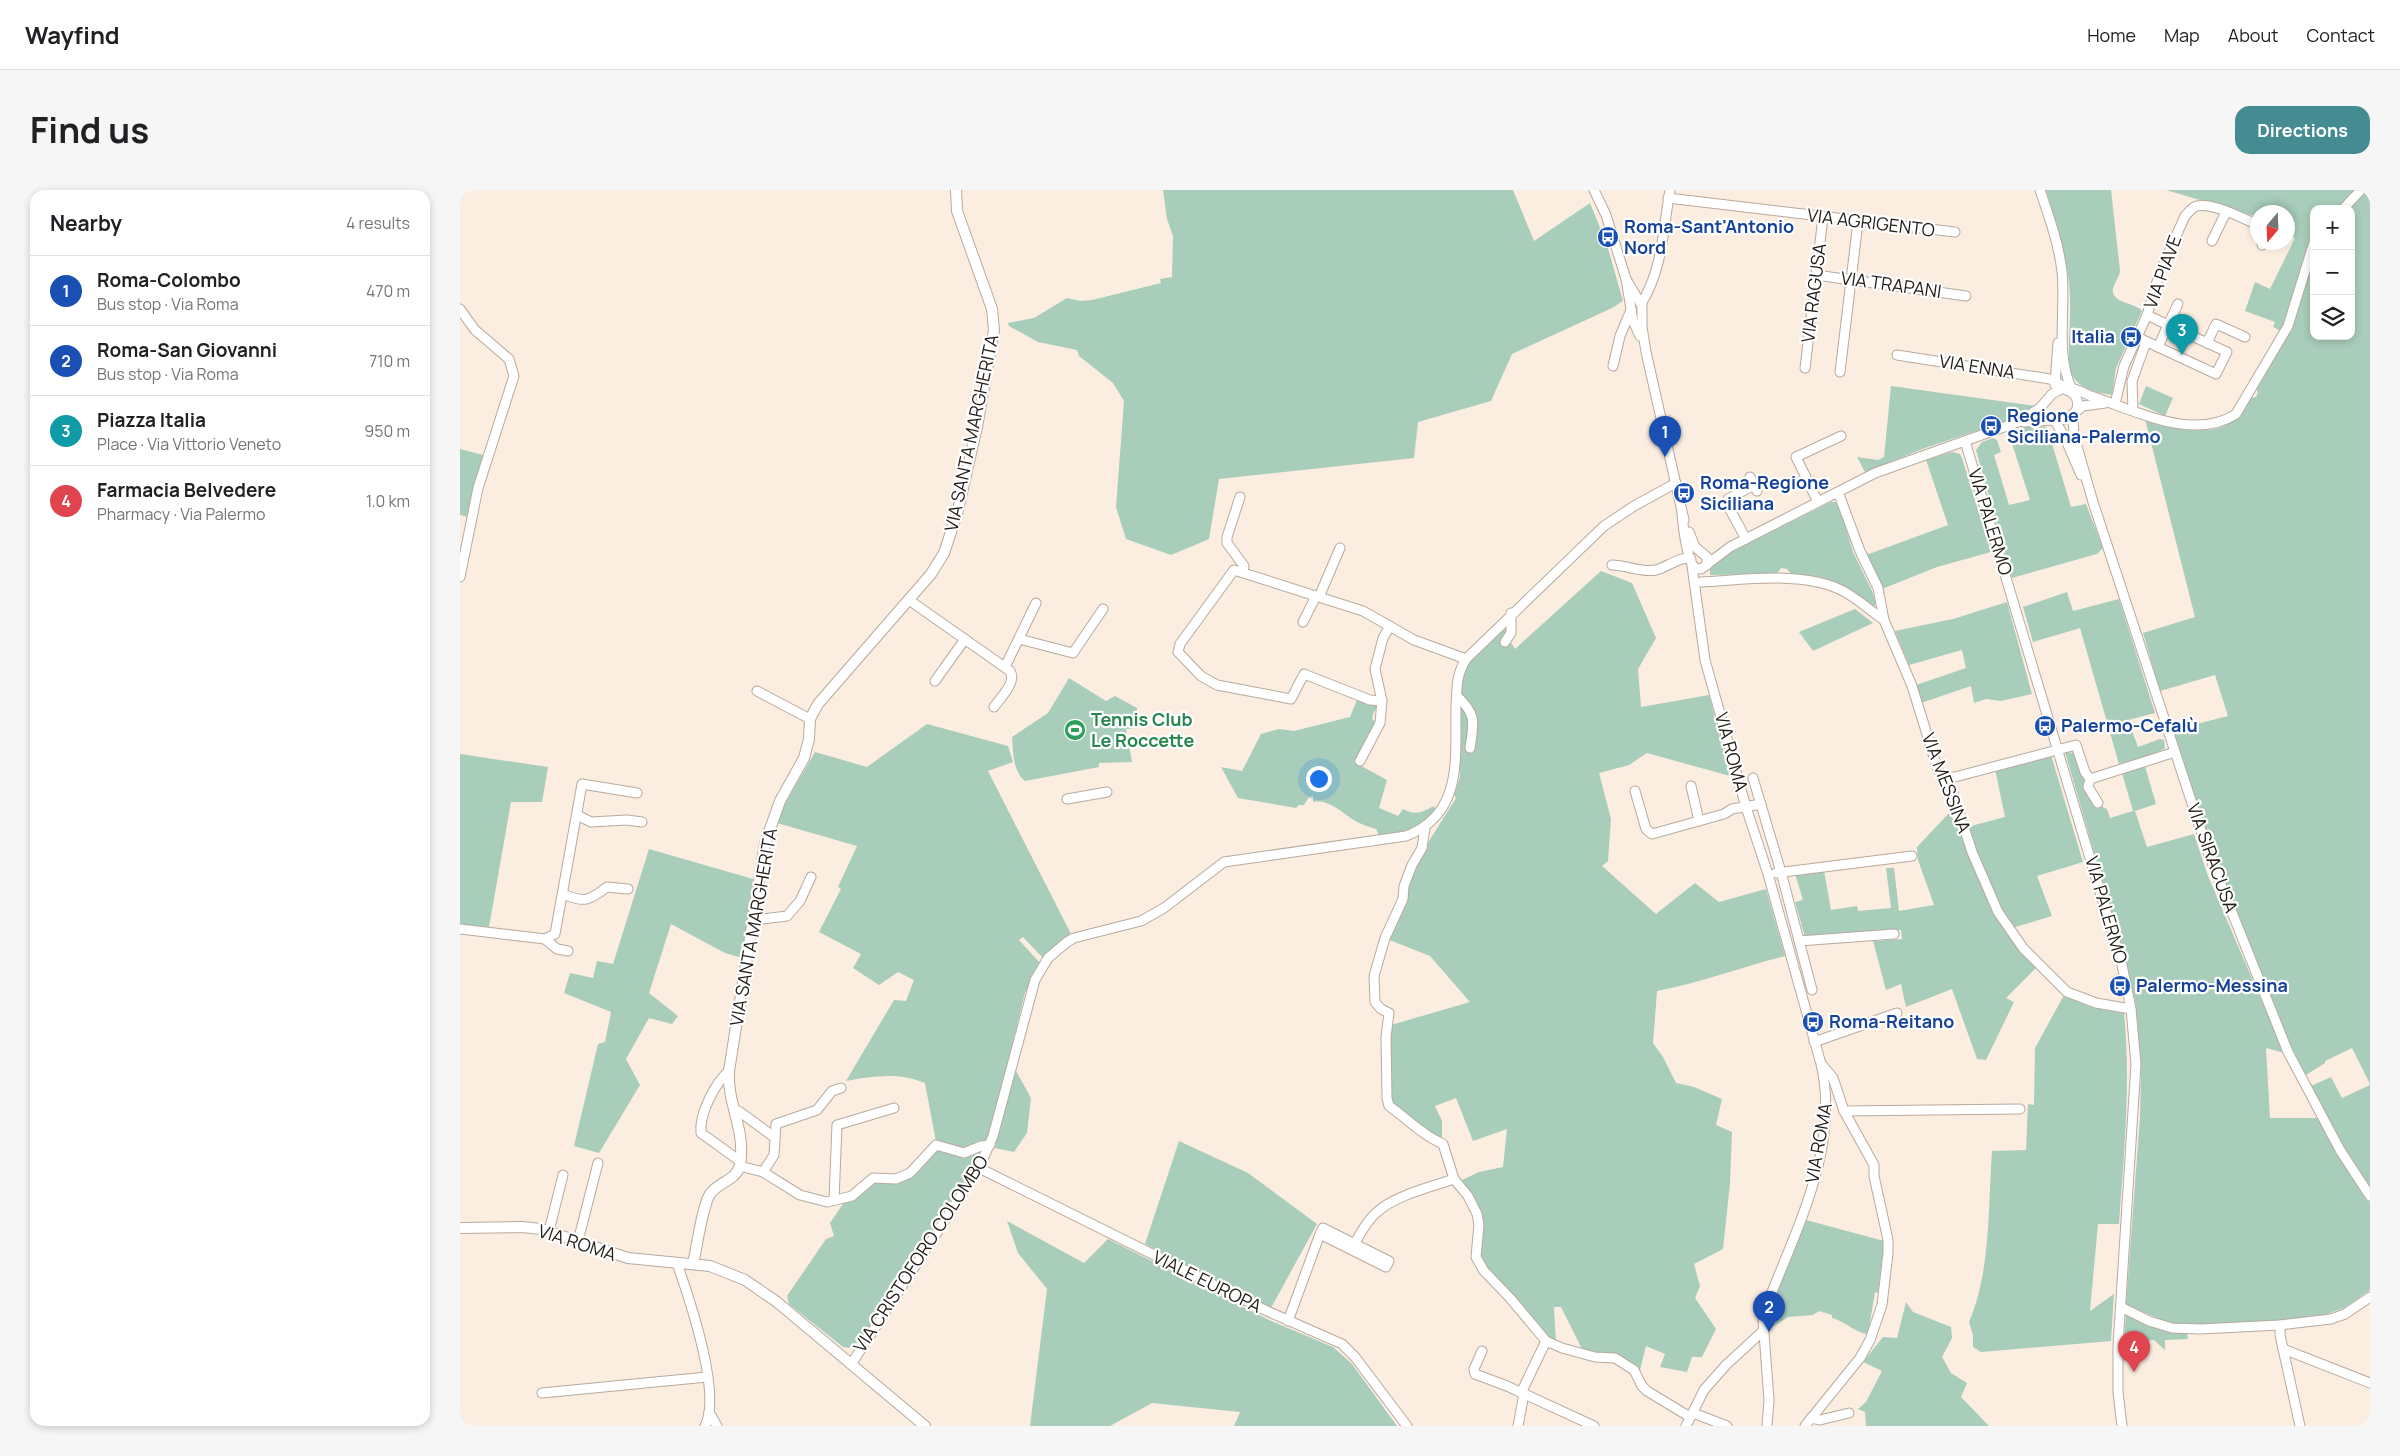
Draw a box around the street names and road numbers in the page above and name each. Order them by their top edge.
street label: VIA AGRIGENTO [1806,202,1936,242]
street label: VIA PIAVE [2138,232,2186,312]
street label: VIA RAGUSA [1795,241,1831,344]
street label: VIA TRAPANI [1839,265,1943,303]
street label: VIA SANTA MARGHERITA [938,332,1004,533]
street label: VIA ENNA [1938,348,2017,384]
street label: VIA PALERMO [1963,465,2019,578]
street label: VIA ROMA [1710,710,1754,795]
street label: VIA MESSINA [1917,729,1977,837]
street label: VIA SIRACUSA [2182,799,2244,916]
street label: VIA SANTA MARGHERITA [724,825,782,1028]
street label: VIA PALERMO [2080,853,2134,966]
street label: VIA ROMA [1799,1100,1837,1185]
street label: VIA CRISTOFORO COLOMBO [847,1150,993,1357]
street label: VIA ROMA [535,1218,620,1266]
street label: VIALE EUROPA [1149,1244,1266,1318]

